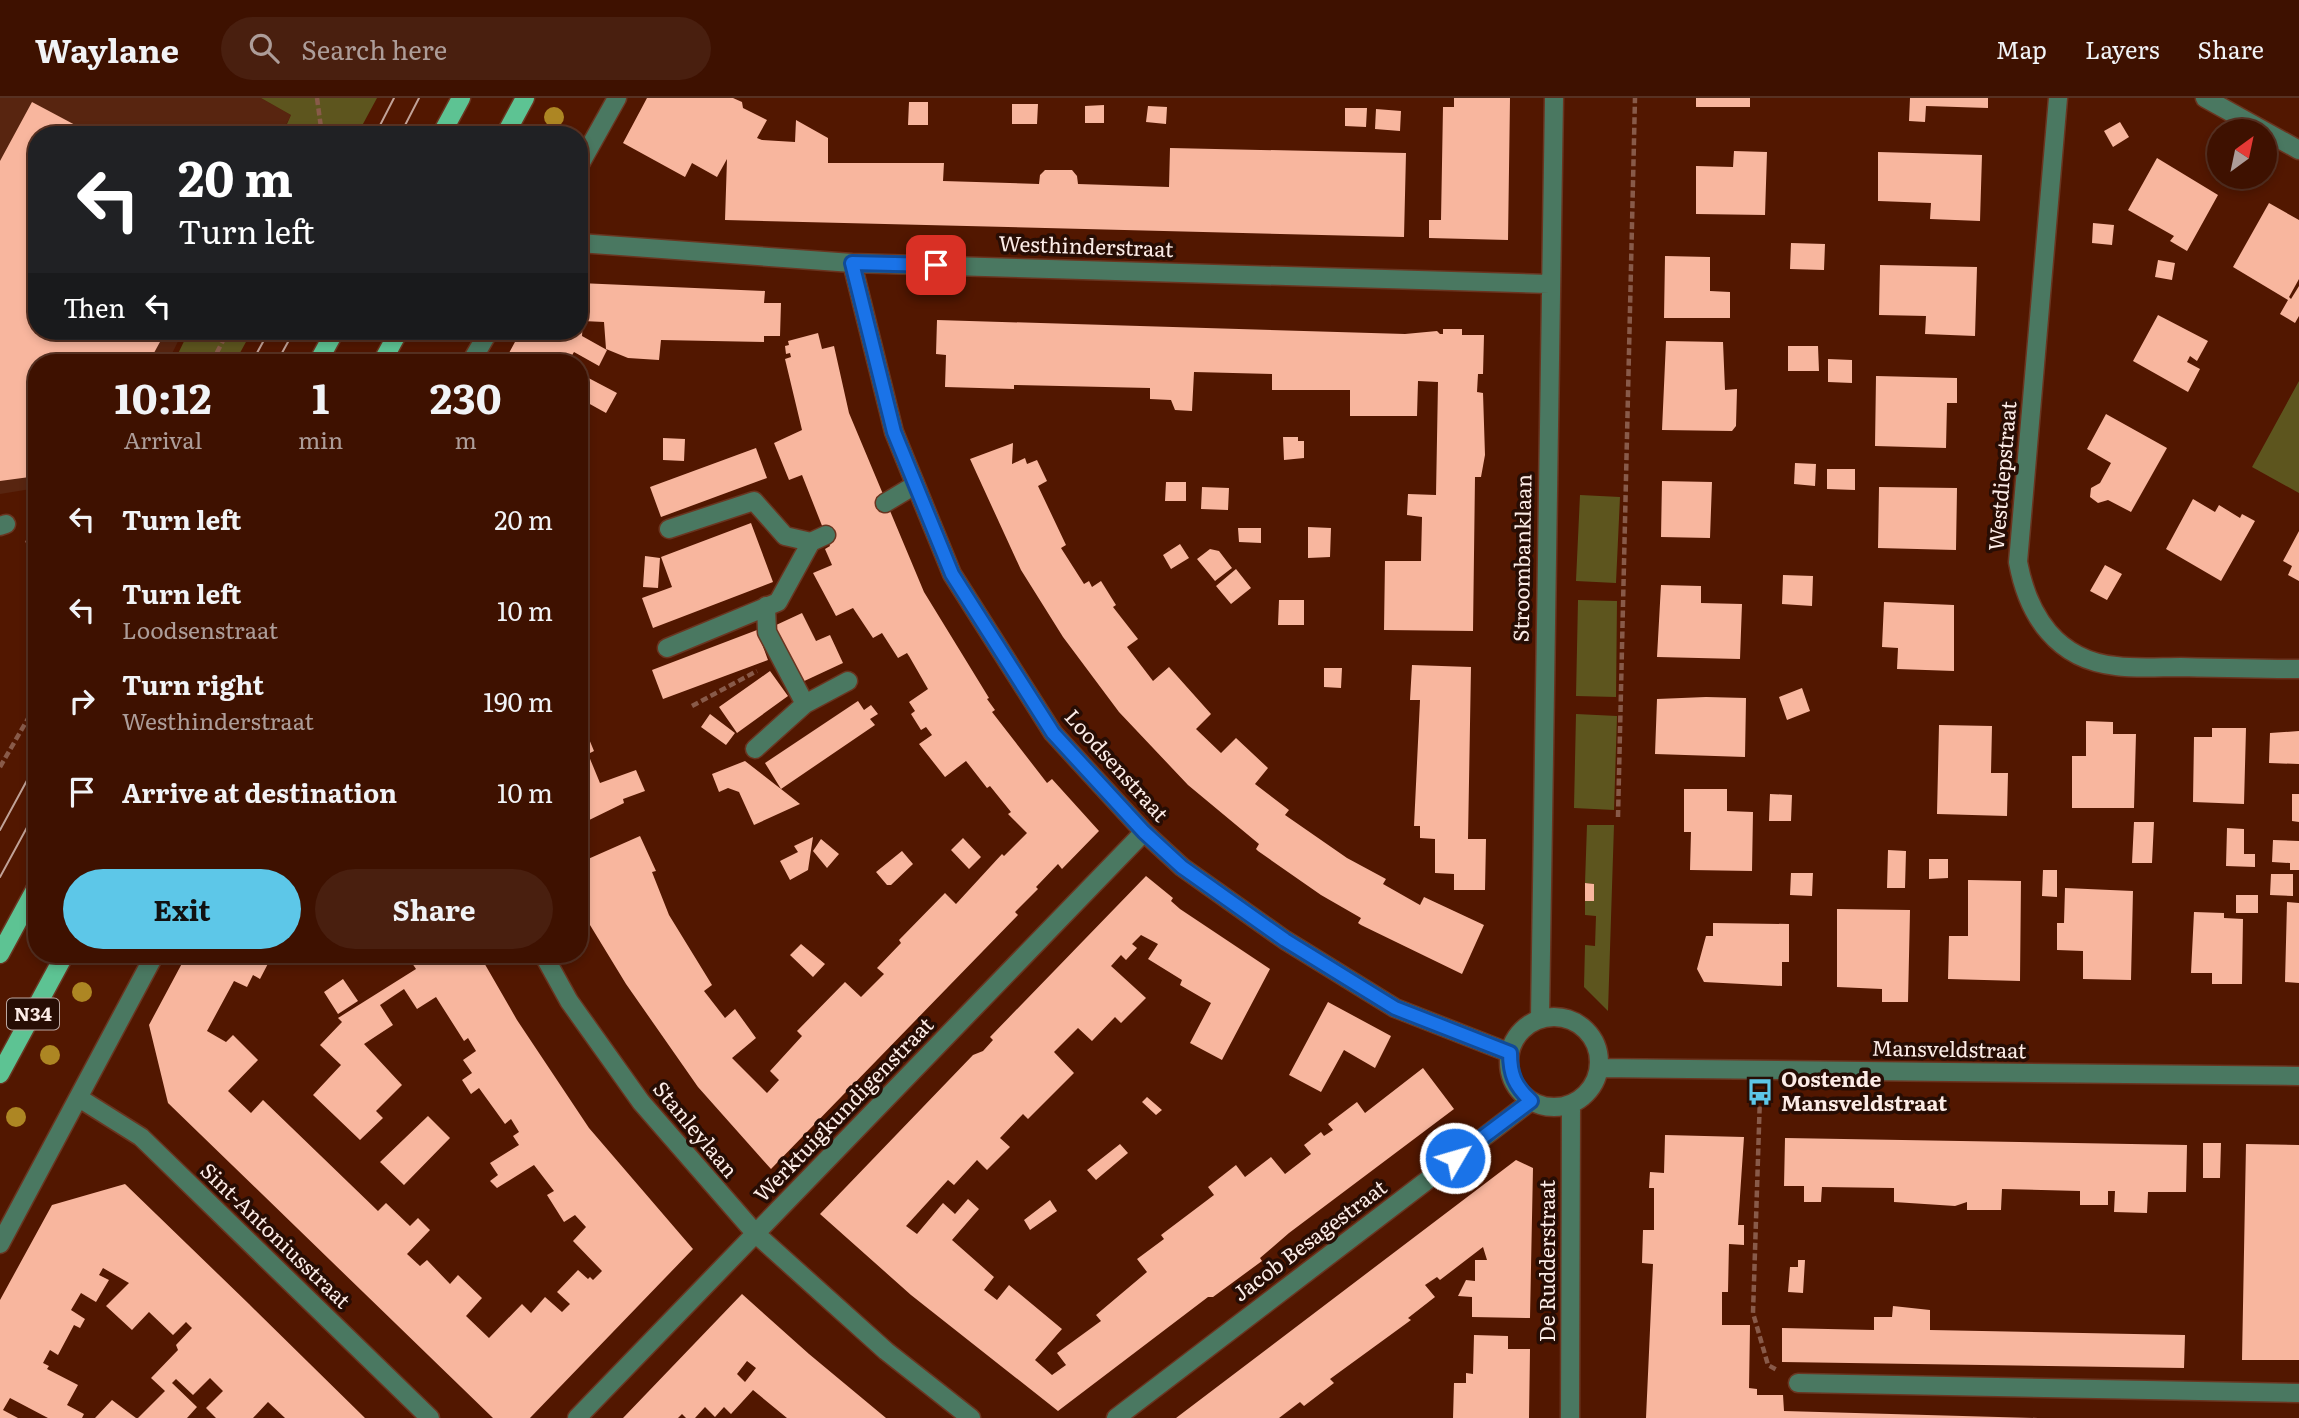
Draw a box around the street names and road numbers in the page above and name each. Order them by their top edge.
street label: Westhinderstraat [998,226,1175,263]
street label: Westdiepstraat [1979,399,2023,552]
street label: Stroombanklaan [1504,474,1537,642]
street label: Loodsenstraat [1059,701,1177,828]
road number: N34 [7,998,59,1030]
street label: Werktuigkundigenstraat [745,1008,939,1208]
street label: Mansveldstraat [1871,1031,2027,1064]
street label: Stanleylaan [647,1073,747,1184]
street label: Sint-Antoniusstraat [195,1154,359,1315]
street label: Jacob Besagestraat [1225,1170,1392,1307]
street label: De Rudderstraat [1530,1179,1561,1342]

